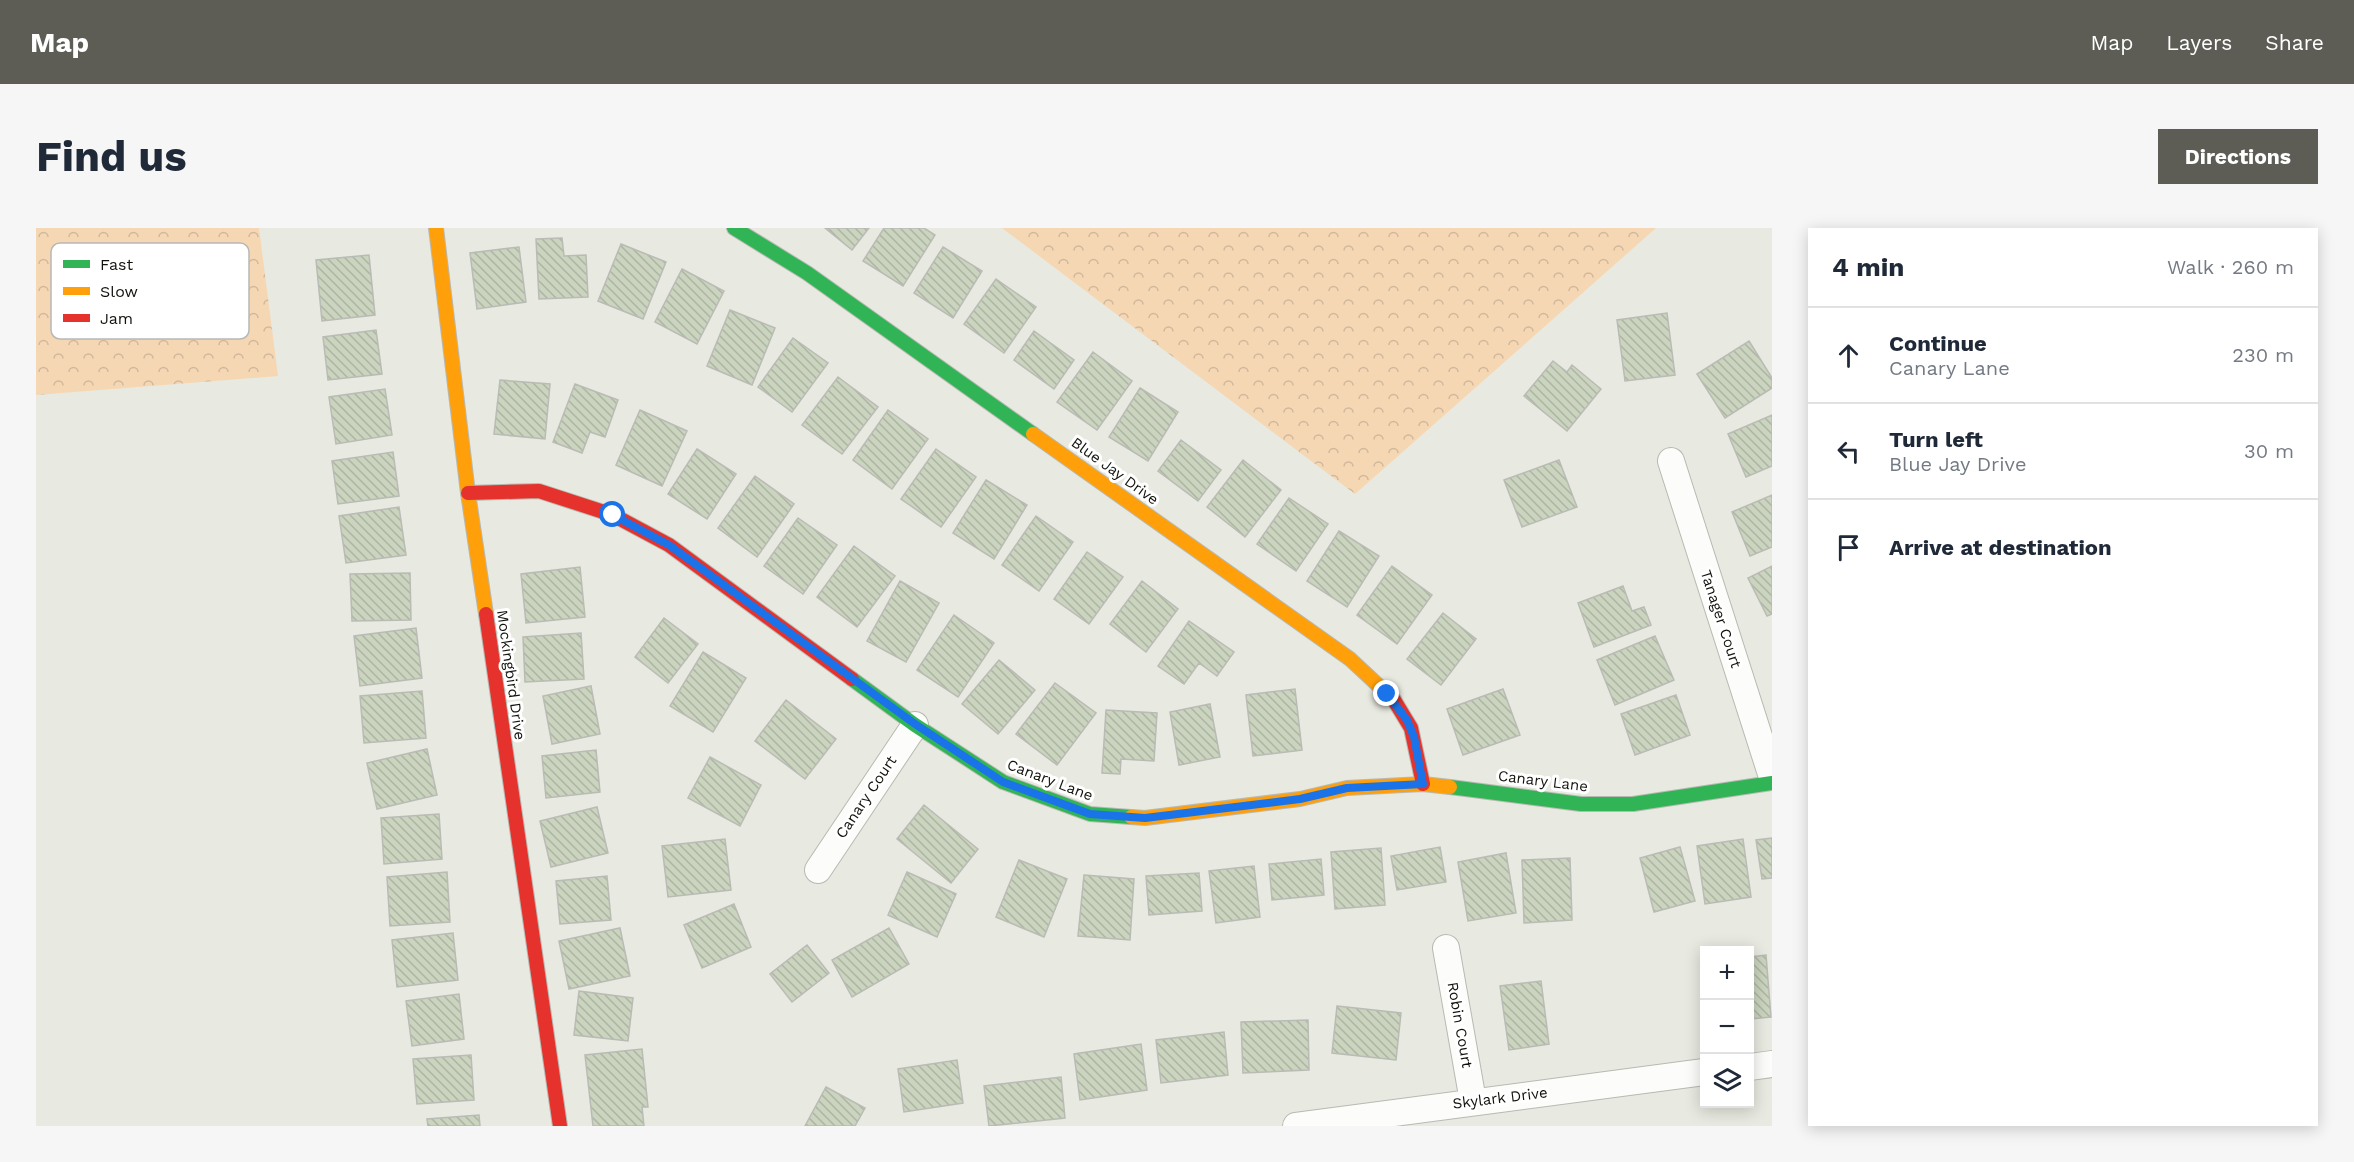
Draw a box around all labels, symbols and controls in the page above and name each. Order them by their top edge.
text: Map [30,26,89,59]
text: Map [2090,30,2133,55]
text: Layers [2166,30,2232,55]
text: Share [2265,30,2324,55]
button: Directions [2158,129,2318,184]
text: Find us [36,132,187,181]
legend [51,243,249,339]
text: 4 min [1832,252,1904,282]
text: Fast [100,255,133,274]
text: Walk · 260 m [2167,255,2294,279]
text: Slow [100,282,138,301]
text: Jam [100,309,133,328]
text: Continue [1889,331,1987,356]
icon: ahead [1832,339,1865,372]
text: 230 m [2232,343,2294,367]
text: Canary Lane [1889,356,2010,380]
text: Turn left [1889,427,1983,452]
street label: Blue Jay Drive [1068,433,1162,509]
icon: left [1832,435,1865,468]
text: 30 m [2244,439,2294,463]
text: Blue Jay Drive [1889,452,2026,476]
route start [599,501,625,527]
icon: arrive [1832,531,1865,564]
text: Arrive at destination [1889,535,2112,560]
street label: Tanager Court [1697,568,1746,671]
street label: Mockingbird Drive [493,609,529,741]
route end [1373,680,1399,706]
street label: Canary Court [832,752,901,842]
street label: Canary Lane [1005,755,1095,805]
street label: Canary Lane [1497,767,1589,795]
map controls [1700,946,1754,1108]
button: + [1700,946,1754,1000]
street label: Robin Court [1444,981,1477,1070]
button: − [1700,1000,1754,1054]
button: layers [1700,1054,1754,1108]
street label: Skylark Drive [1451,1083,1549,1113]

